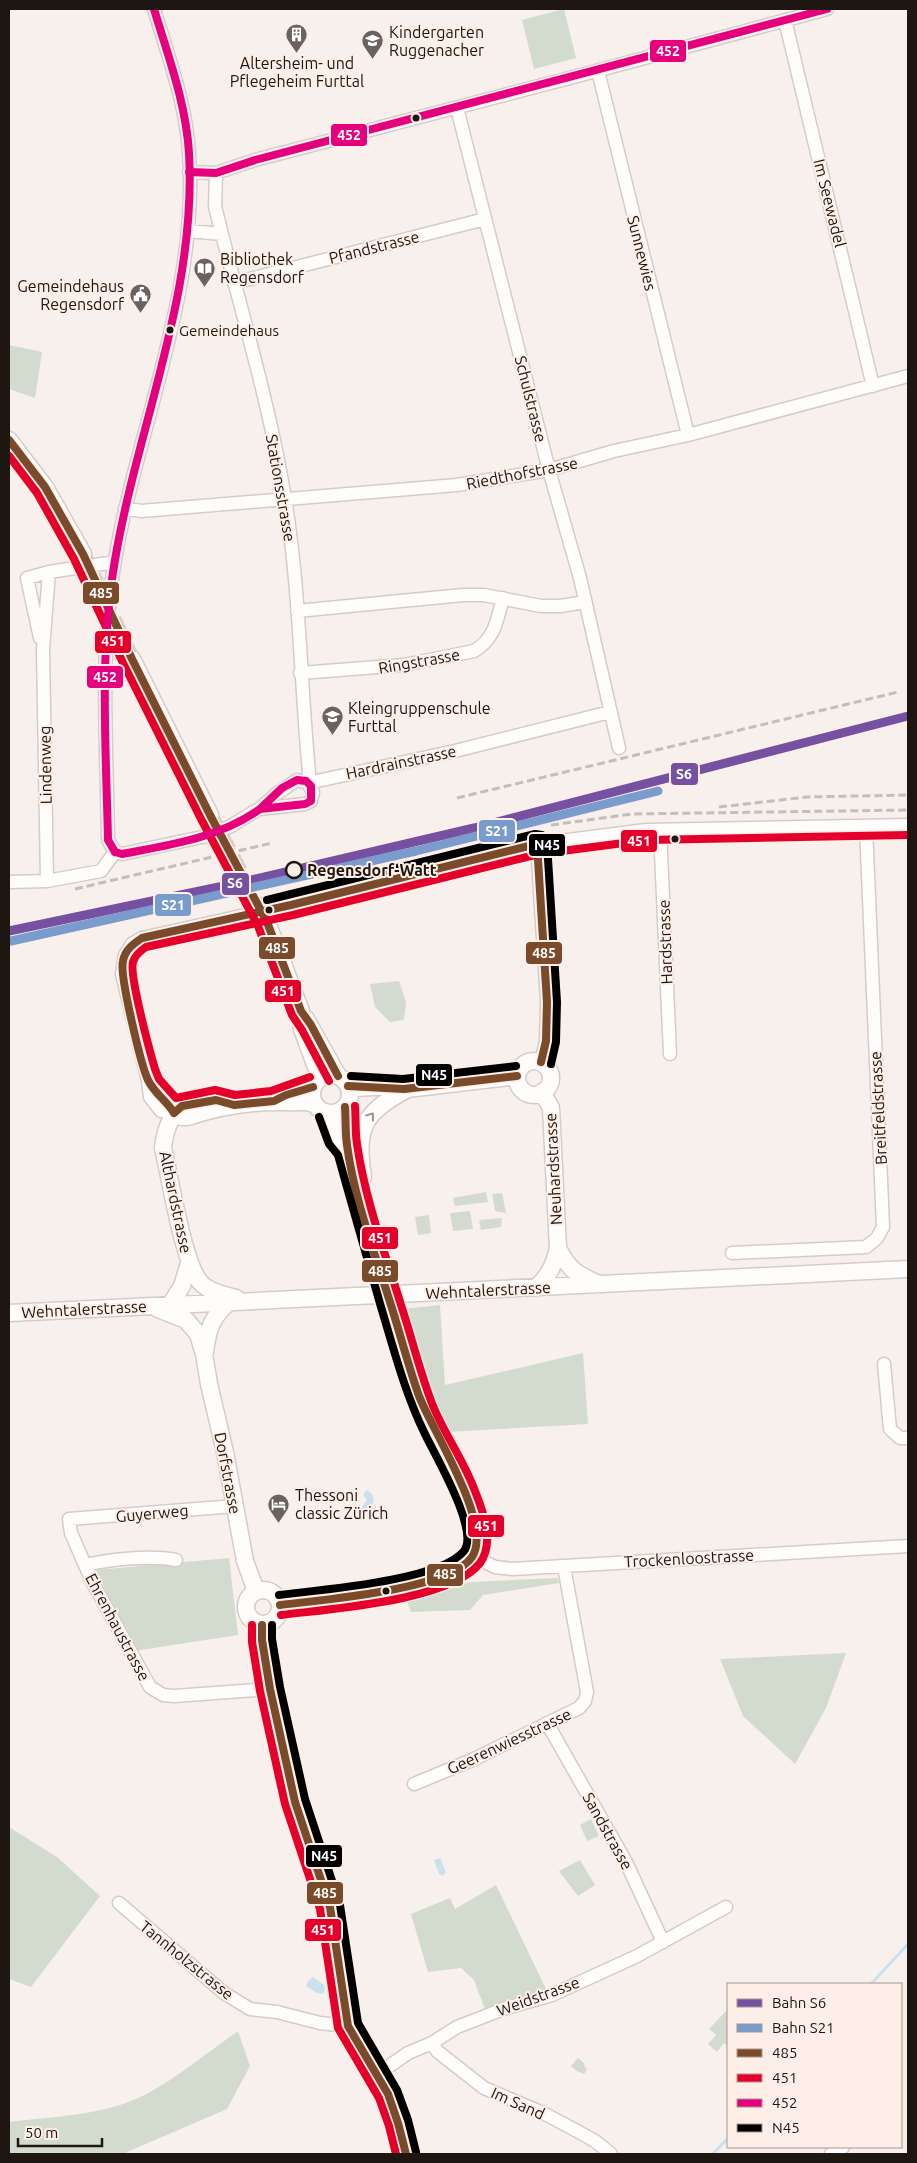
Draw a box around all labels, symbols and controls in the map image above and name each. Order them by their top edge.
building icon: Altersheim- und Pflegeheim Furttal [285,22,309,53]
place label: Kindergarten Ruggenacher [389,23,484,59]
school or university icon: Kindergarten Ruggenacher [361,29,385,60]
line badge: 452 [649,39,687,63]
text: 452 [656,43,680,59]
place label: Altersheim- und Pflegeheim Furttal [230,54,364,90]
unlabelled marker [411,113,421,123]
line badge: 452 [330,123,368,147]
text: 452 [337,127,361,143]
street label: Im Seewadel [810,157,850,249]
street label: Sunnewies [624,214,660,292]
street label: Pfandstrasse [327,227,421,267]
place label: Bibliothek Regensdorf [220,250,305,286]
library icon: Bibliothek Regensdorf [192,256,216,287]
place label: Gemeindehaus Regensdorf [17,277,125,313]
public building icon: Gemeindehaus Regensdorf [128,283,152,314]
place label: Gemeindehaus [179,322,279,339]
marker: Gemeindehaus [165,325,175,335]
street label: Schulstrasse [512,354,550,444]
street label: Stationsstrasse [263,433,299,543]
street label: Riedthofstrasse [465,453,579,493]
line badge: 485 [82,581,120,605]
text: 485 [89,585,113,601]
line badge: 451 [94,630,132,654]
text: 451 [101,633,125,649]
street label: Ringstrasse [377,645,461,677]
line badge: 452 [86,665,124,689]
text: 452 [93,669,117,685]
place label: Kleingruppenschule Furttal [348,699,491,735]
school or university icon: Kleingruppenschule Furttal [320,705,344,736]
street label: Lindenweg [35,725,55,805]
street label: Hardrainstrasse [344,742,458,782]
line badge: S6 [670,762,699,786]
text: S6 [676,766,692,782]
line badge: S21 [478,819,516,843]
text: S21 [485,823,509,839]
line badge: 451 [620,829,658,853]
line badge: N45 [528,833,566,857]
text: 451 [627,833,651,849]
unlabelled marker [670,834,680,844]
text: N45 [534,837,560,853]
marker: Regensdorf-Watt [285,861,303,879]
place label: Regensdorf-Watt [307,861,437,879]
line badge: S6 [221,872,250,896]
text: S6 [227,875,243,891]
line badge: S21 [154,893,192,917]
text: S21 [161,897,185,913]
street label: Hardstrasse [655,899,675,985]
unlabelled marker [264,905,274,915]
line badge: 485 [258,936,296,960]
text: 485 [265,940,289,956]
line badge: 485 [525,941,563,965]
text: 485 [532,945,556,961]
line badge: 451 [264,979,302,1003]
text: 451 [271,983,295,999]
street label: Breitfeldstrasse [866,1051,890,1165]
line badge: N45 [415,1063,453,1087]
text: N45 [421,1067,447,1083]
one-way arrow [365,1112,374,1122]
street label: Neuhardstrasse [541,1112,565,1226]
street label: Althardstrasse [156,1149,196,1255]
line badge: 451 [361,1226,399,1250]
text: 451 [368,1230,392,1246]
line badge: 485 [361,1259,399,1283]
text: 485 [368,1263,392,1279]
street label: Wehntalerstrasse [425,1278,551,1302]
street label: Wehntalerstrasse [21,1297,147,1321]
street label: Dorfstrasse [211,1431,245,1515]
place label: Thessoni classic Zürich [295,1486,388,1522]
hotel icon: Thessoni classic Zürich [267,1492,291,1523]
street label: Guyerweg [115,1501,189,1525]
line badge: 451 [467,1514,505,1538]
text: 451 [474,1518,498,1534]
street label: Trockenloostrasse [624,1546,754,1570]
line badge: 485 [426,1563,464,1587]
text: 485 [433,1566,457,1582]
street label: Ehrenhaustrasse [82,1570,154,1684]
unlabelled marker [381,1586,391,1596]
street label: Geerenwiesstrasse [444,1704,574,1778]
street label: Sandstrasse [579,1789,637,1873]
line badge: N45 [305,1844,343,1868]
text: N45 [311,1848,337,1864]
line badge: 485 [306,1881,344,1905]
text: 485 [313,1885,337,1901]
street label: Tannholzstrasse [137,1917,237,2003]
line badge: 451 [304,1918,342,1942]
text: 451 [311,1922,335,1938]
street label: Weidstrasse [494,1973,582,2019]
legend [727,1983,902,2148]
text: Bahn S6 [772,1994,826,2011]
text: Bahn S21 [772,2019,835,2036]
text: 485 [772,2044,797,2061]
text: 451 [772,2069,797,2086]
street label: Im Sand [488,2083,548,2123]
text: 452 [772,2094,797,2111]
scale bar [18,2116,101,2148]
text: N45 [772,2119,800,2136]
text: 50 m [25,2124,58,2141]

